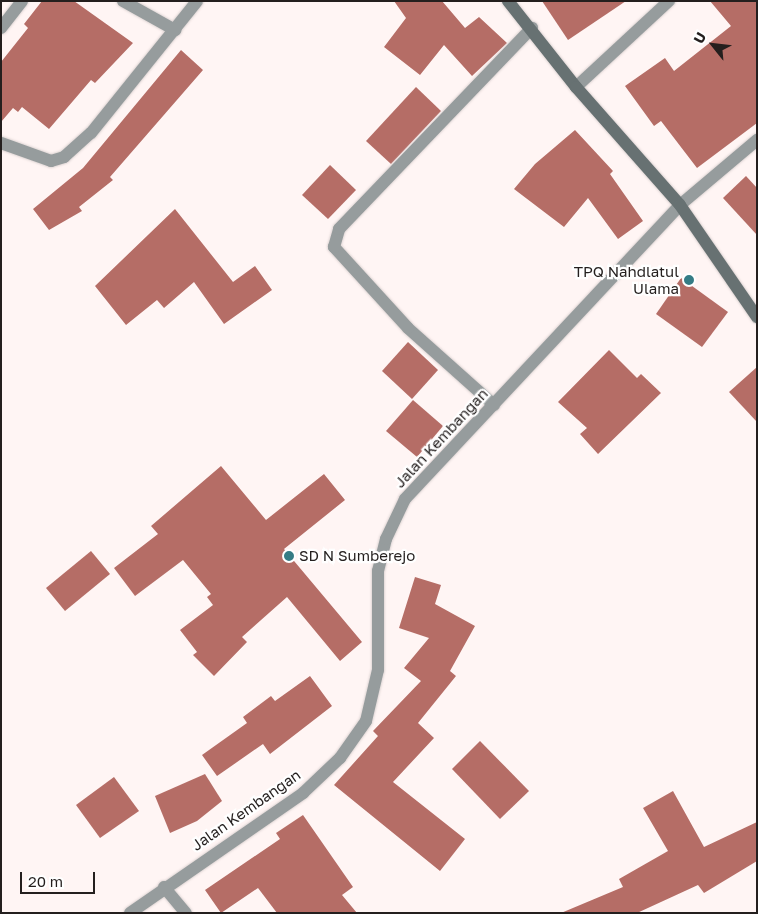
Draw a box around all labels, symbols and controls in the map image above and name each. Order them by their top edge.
north arrow [688,20,738,70]
text: U [690,29,709,46]
place label: TPQ Nahdlatul Ulama [574,262,679,297]
marker: TPQ Nahdlatul Ulama [683,274,695,286]
street label: Jalan Kembangan [390,385,492,491]
place label: SD N Sumberejo [299,547,415,565]
marker: SD N Sumberejo [283,550,295,562]
street label: Jalan Kembangan [188,766,304,854]
scale bar [22,862,98,894]
text: 20 m [28,872,63,890]

